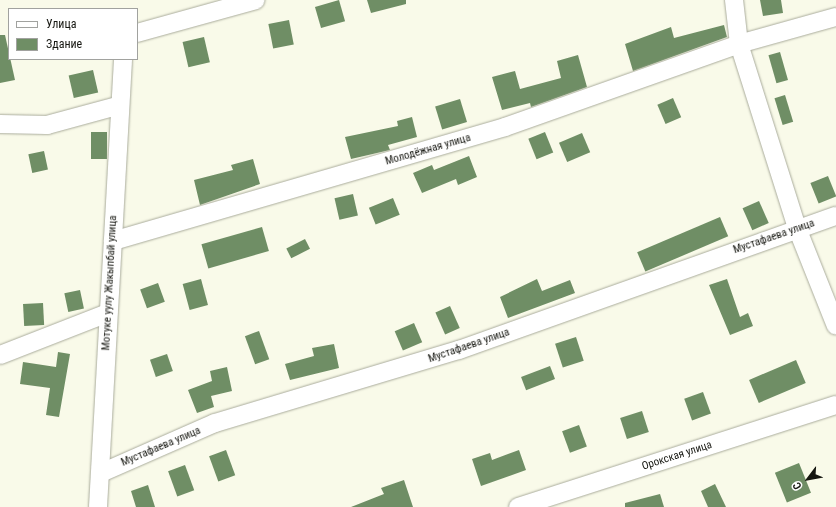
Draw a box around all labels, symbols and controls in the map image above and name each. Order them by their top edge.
legend [8,8,138,60]
text: Улица [46,17,76,31]
text: Здание [46,37,82,51]
street label: Молодёжная улица [384,132,472,168]
street label: Мотуке уулу Жакыпбай улица [100,215,120,351]
street label: Мустафаева улица [732,217,816,257]
street label: Мустафаева улица [427,326,511,366]
street label: Мустафаева улица [119,424,203,470]
street label: Орокская улица [640,438,714,474]
north arrow [788,459,828,499]
text: С [790,480,805,492]

